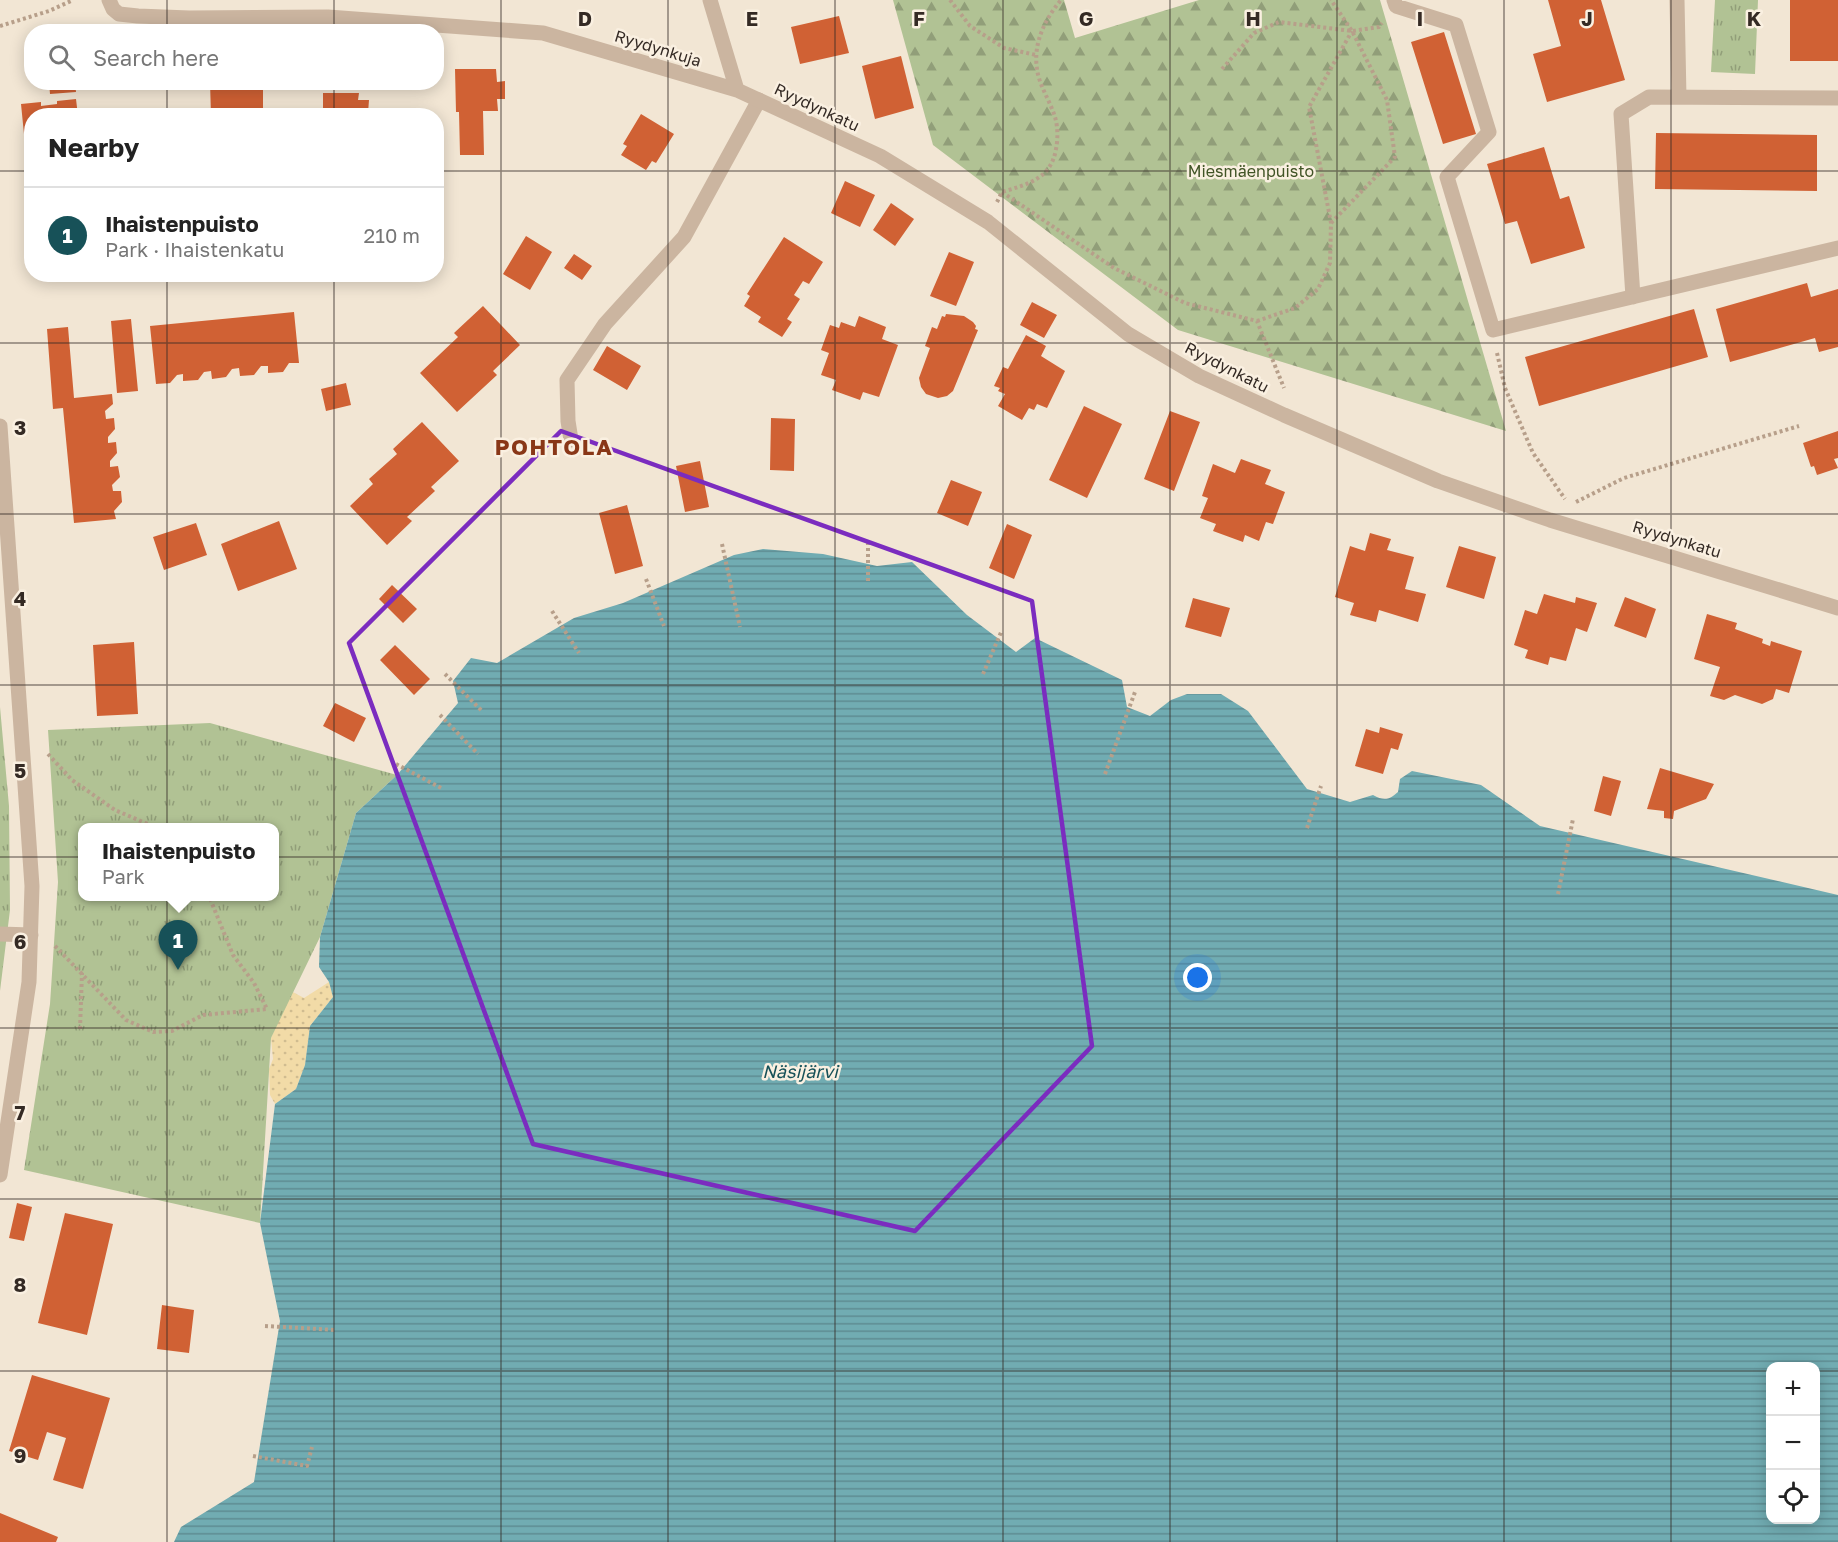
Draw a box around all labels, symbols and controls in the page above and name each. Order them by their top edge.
text: D [578,6,592,30]
text: E [746,6,758,30]
text: F [913,6,925,30]
text: G [1079,6,1093,30]
text: H [1245,6,1261,30]
text: I [1417,6,1423,30]
text: J [1581,6,1593,30]
text: K [1747,6,1762,30]
search box [24,24,444,90]
street label: Ryydynkuja [612,25,704,71]
icon: search [45,41,78,74]
text: Search here [93,44,219,71]
street label: Ryydynkatu [771,79,863,135]
text: Nearby [48,132,139,163]
park label: Miesmäenpuisto [1188,161,1314,181]
text: Ihaistenpuisto [105,210,259,237]
text: 1 [62,223,73,247]
text: 210 m [364,223,420,247]
text: Park · Ihaistenkatu [105,237,284,261]
street label: Ryydynkatu [1182,337,1272,397]
text: 3 [14,415,26,439]
district label: POHTOLA [495,433,613,460]
street label: Ryydynkatu [1630,516,1724,562]
text: 4 [14,586,26,610]
text: 5 [14,758,26,782]
popup [78,823,279,901]
text: Ihaistenpuisto [102,837,255,864]
text: Park [102,864,145,888]
pin: 1 [158,920,198,970]
text: 6 [14,929,26,953]
your location [1183,963,1212,992]
water label: Näsijärvi [762,1060,840,1082]
text: 7 [15,1100,26,1124]
text: 8 [14,1272,26,1296]
map controls [1766,1362,1820,1524]
button: + [1766,1362,1820,1416]
button: − [1766,1416,1820,1470]
text: 9 [14,1443,26,1467]
button: locate [1766,1470,1820,1524]

